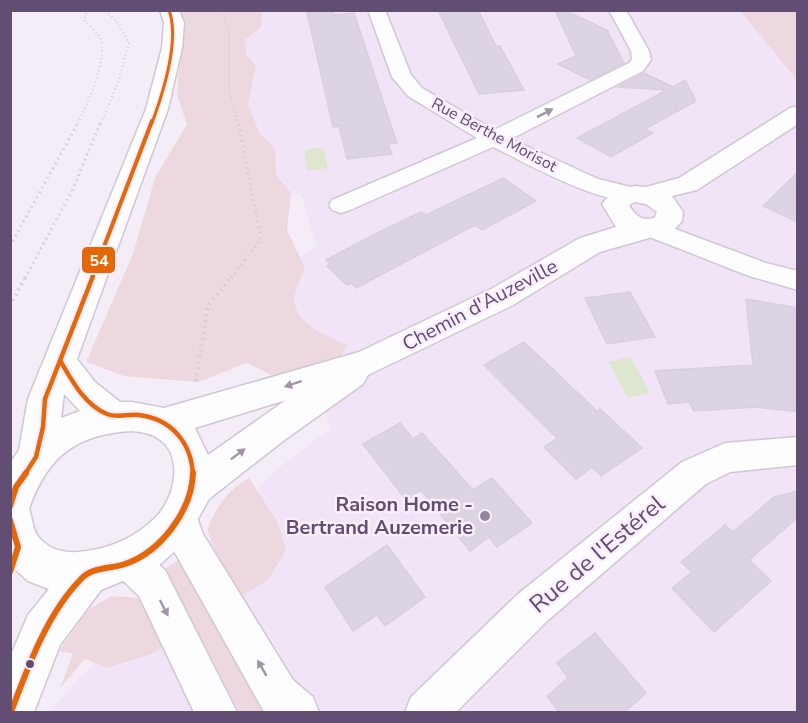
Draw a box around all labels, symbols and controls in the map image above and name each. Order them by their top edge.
street label: Rue Berthe Morisot [427,93,561,178]
one-way arrow [536,109,554,119]
line badge: 54 [81,246,116,274]
text: 54 [89,250,109,272]
street label: Chemin d'Auzeville [398,253,562,357]
one-way arrow [284,379,302,389]
one-way arrow [231,448,246,460]
street label: Rue de l'Estérel [523,488,671,620]
place label: Raison Home - Bertrand Auzemerie [286,491,473,541]
marker: Raison Home - Bertrand Auzemerie [478,509,492,523]
one-way arrow [160,600,169,617]
unlabelled marker [24,658,36,670]
one-way arrow [256,660,267,676]

